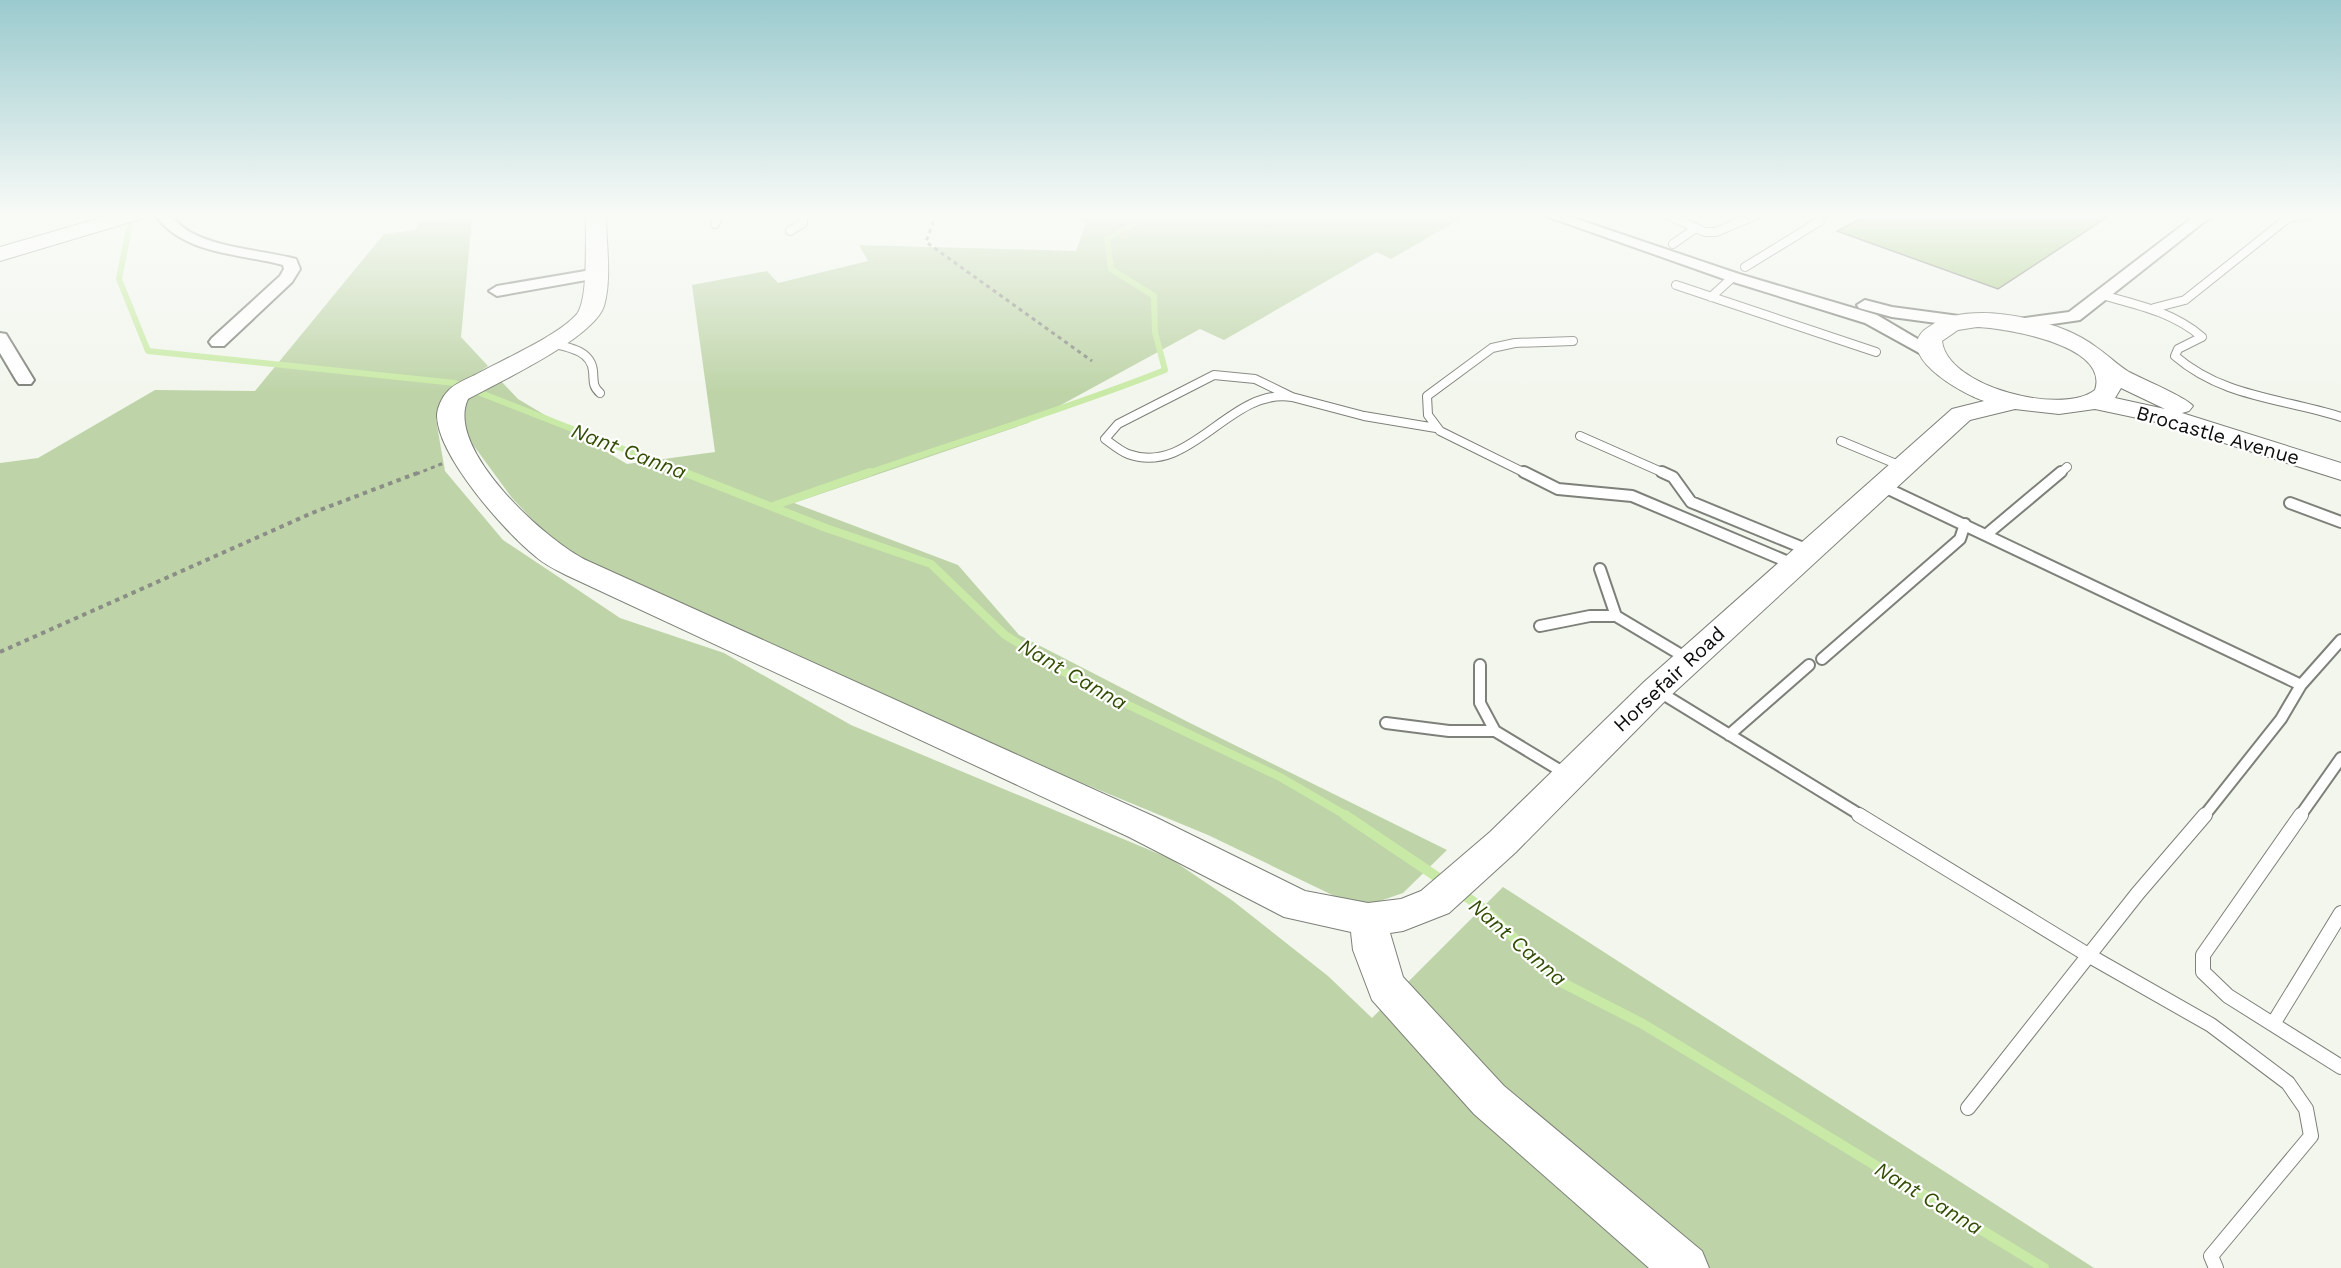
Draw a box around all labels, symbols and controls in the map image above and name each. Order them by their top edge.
street label: Brocastle Avenue [2134,400,2302,470]
water label: Nant Canna [568,418,690,484]
street label: Horsefair Road [1608,621,1730,737]
water label: Nant Canna [1014,633,1132,715]
water label: Nant Canna [1464,893,1572,991]
water label: Nant Canna [1871,1156,1987,1240]

